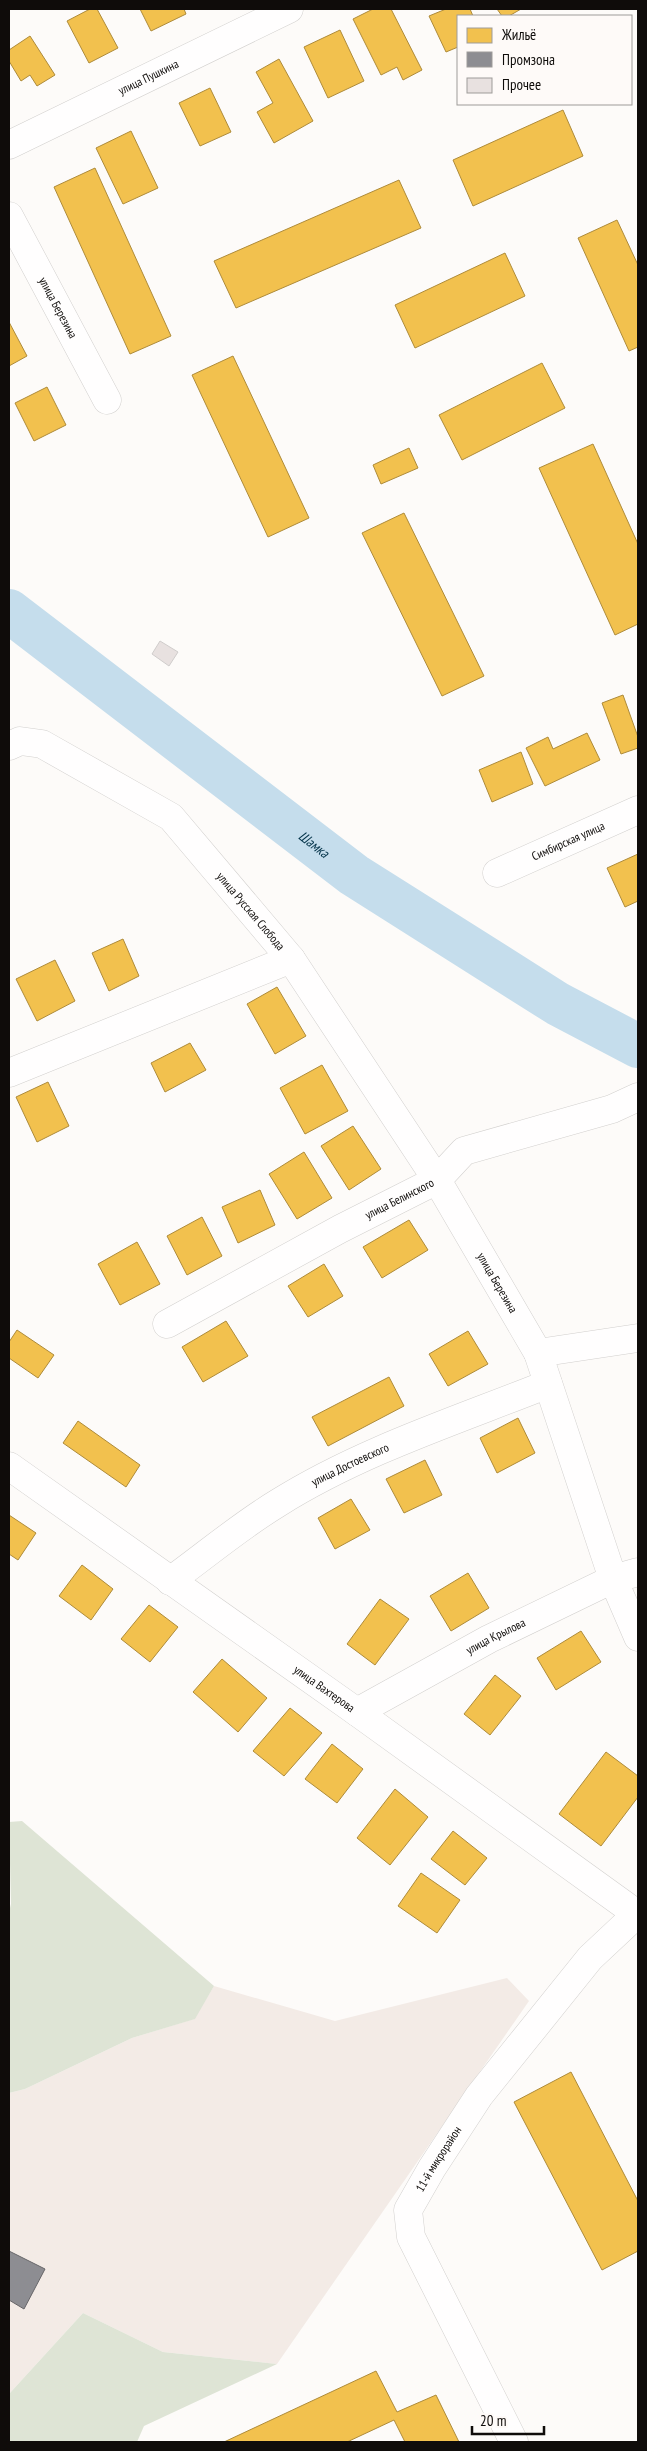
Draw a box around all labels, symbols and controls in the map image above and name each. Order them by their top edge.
legend [457,15,632,105]
text: Жильё [501,25,536,44]
text: Промзона [502,50,555,69]
street label: улица Пушкина [116,56,181,98]
text: Прочее [502,75,541,94]
street label: улица Березина [36,274,81,341]
street label: Симбирская улица [529,818,607,864]
water label: Шамка [295,827,334,863]
street label: улица Русская Слобода [214,869,288,953]
street label: улица Белинского [362,1175,436,1222]
street label: улица Березина [474,1250,521,1316]
street label: улица Достоевского [309,1439,391,1489]
street label: улица Крылова [463,1615,528,1657]
street label: улица Вахтерова [291,1662,358,1715]
street label: 11-й микрорайон [412,2123,464,2194]
scale bar [472,2404,544,2436]
text: 20 m [480,2411,506,2430]

